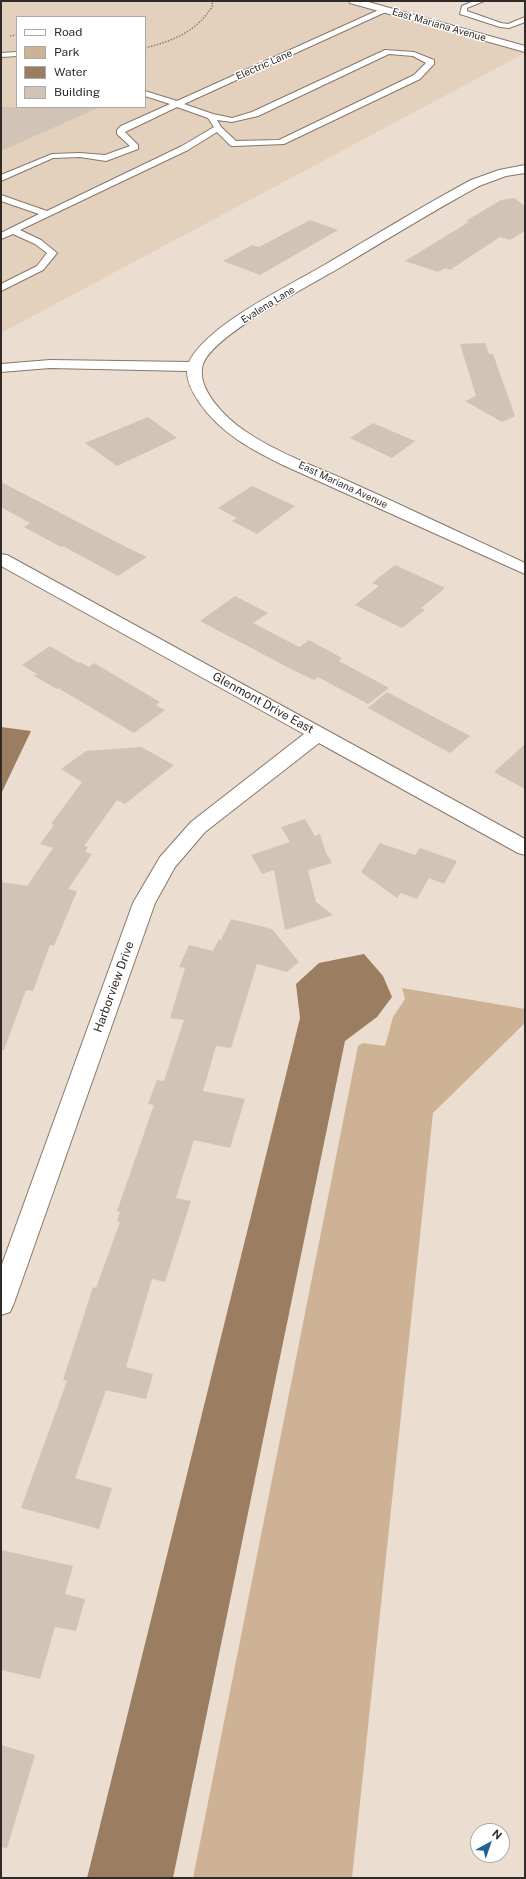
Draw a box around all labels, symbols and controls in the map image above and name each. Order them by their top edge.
street label: East Mariana Avenue [391,6,487,44]
legend [16,16,146,108]
text: Road [54,25,82,39]
text: Park [54,45,80,59]
street label: Electric Lane [234,47,294,83]
text: Water [54,65,87,79]
text: Building [54,85,100,99]
street label: Evalena Lane [239,284,297,326]
street label: East Mariana Avenue [296,459,390,511]
street label: Glenmont Drive East [210,669,316,737]
street label: Harborview Drive [91,939,137,1035]
north arrow [470,1823,510,1863]
text: N [490,1827,504,1842]

